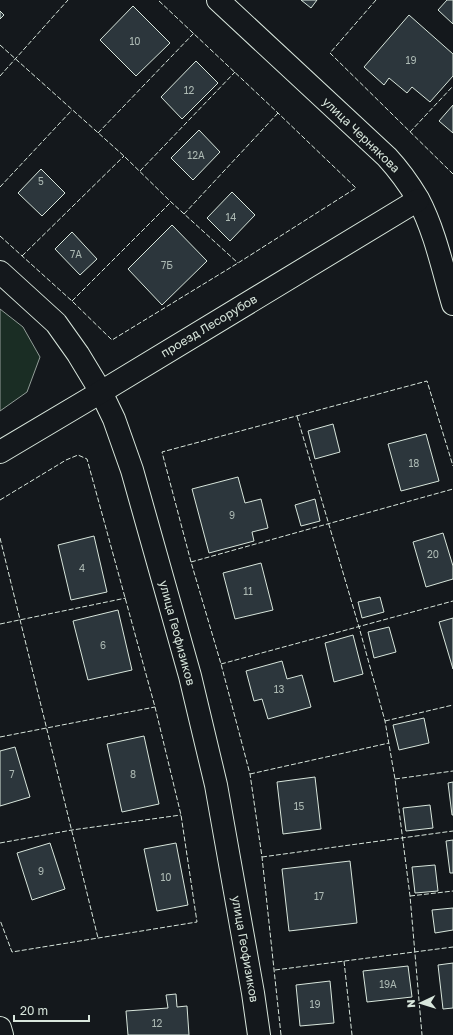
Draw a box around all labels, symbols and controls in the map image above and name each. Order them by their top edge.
house number: 10 [129,35,141,47]
house number: 19 [406,54,416,66]
house number: 12 [184,84,195,96]
street label: улица Чернякова [319,94,403,176]
house number: 12А [187,149,205,161]
house number: 5 [38,175,44,187]
house number: 14 [226,211,236,223]
house number: 7А [70,248,82,260]
house number: 7Б [161,259,173,271]
street label: проезд Лесорубов [158,291,260,360]
house number: 18 [409,457,419,469]
house number: 9 [229,509,235,521]
house number: 20 [427,548,439,560]
house number: 4 [79,562,85,574]
street label: улица Геофизиков [156,579,199,687]
house number: 11 [243,585,253,597]
house number: 6 [100,639,106,651]
house number: 13 [274,683,284,695]
house number: 7 [9,768,15,780]
house number: 8 [130,768,136,780]
house number: 15 [294,800,305,812]
house number: 9 [38,865,44,877]
house number: 10 [160,871,172,883]
house number: 17 [314,890,324,902]
street label: улица Геофизиков [229,894,262,1004]
house number: 19А [379,978,397,990]
north arrow [401,983,441,1023]
scale bar [14,997,89,1023]
house number: 19 [310,998,320,1010]
text: N [404,999,417,1008]
text: 20 m [20,1003,48,1018]
house number: 12 [152,1017,163,1029]

